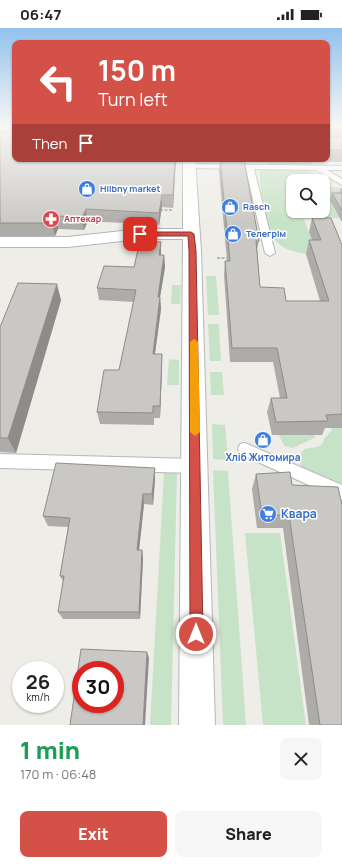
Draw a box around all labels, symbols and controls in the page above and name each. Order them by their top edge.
text: 06:47 [20,4,61,25]
text: 150 m [98,51,176,89]
icon: left [32,56,84,108]
text: Turn left [98,87,168,111]
icon: arrive [75,132,97,154]
text: Then [32,133,67,154]
map controls [286,174,330,218]
button: search [286,174,330,218]
shop icon: Hlibny market [77,179,97,199]
place label: Hlibny market [100,182,160,195]
shop icon: Rasch [220,197,240,217]
place label: Rasch [243,200,270,213]
pharmacy icon: Аптекар [41,209,61,229]
place label: Аптекар [64,212,102,225]
pin [123,217,157,251]
icon: arrive [129,223,151,245]
shop icon: Телегрім [223,224,243,244]
place label: Телегрім [246,227,286,240]
shop icon: Хліб Житомира [253,430,273,450]
place label: Хліб Житомира [225,450,301,464]
supermarket icon: Квара [258,504,278,524]
place label: Квара [281,505,317,522]
position arrow [175,613,217,655]
speed limit sign: 30 [72,661,124,713]
text: 26 [26,668,50,695]
text: km/h [26,690,50,704]
text: 1 min [20,733,80,766]
button: close [280,738,322,780]
text: 170 m · 06:48 [20,765,96,783]
button: Exit [20,811,167,857]
button: Share [175,811,322,857]

